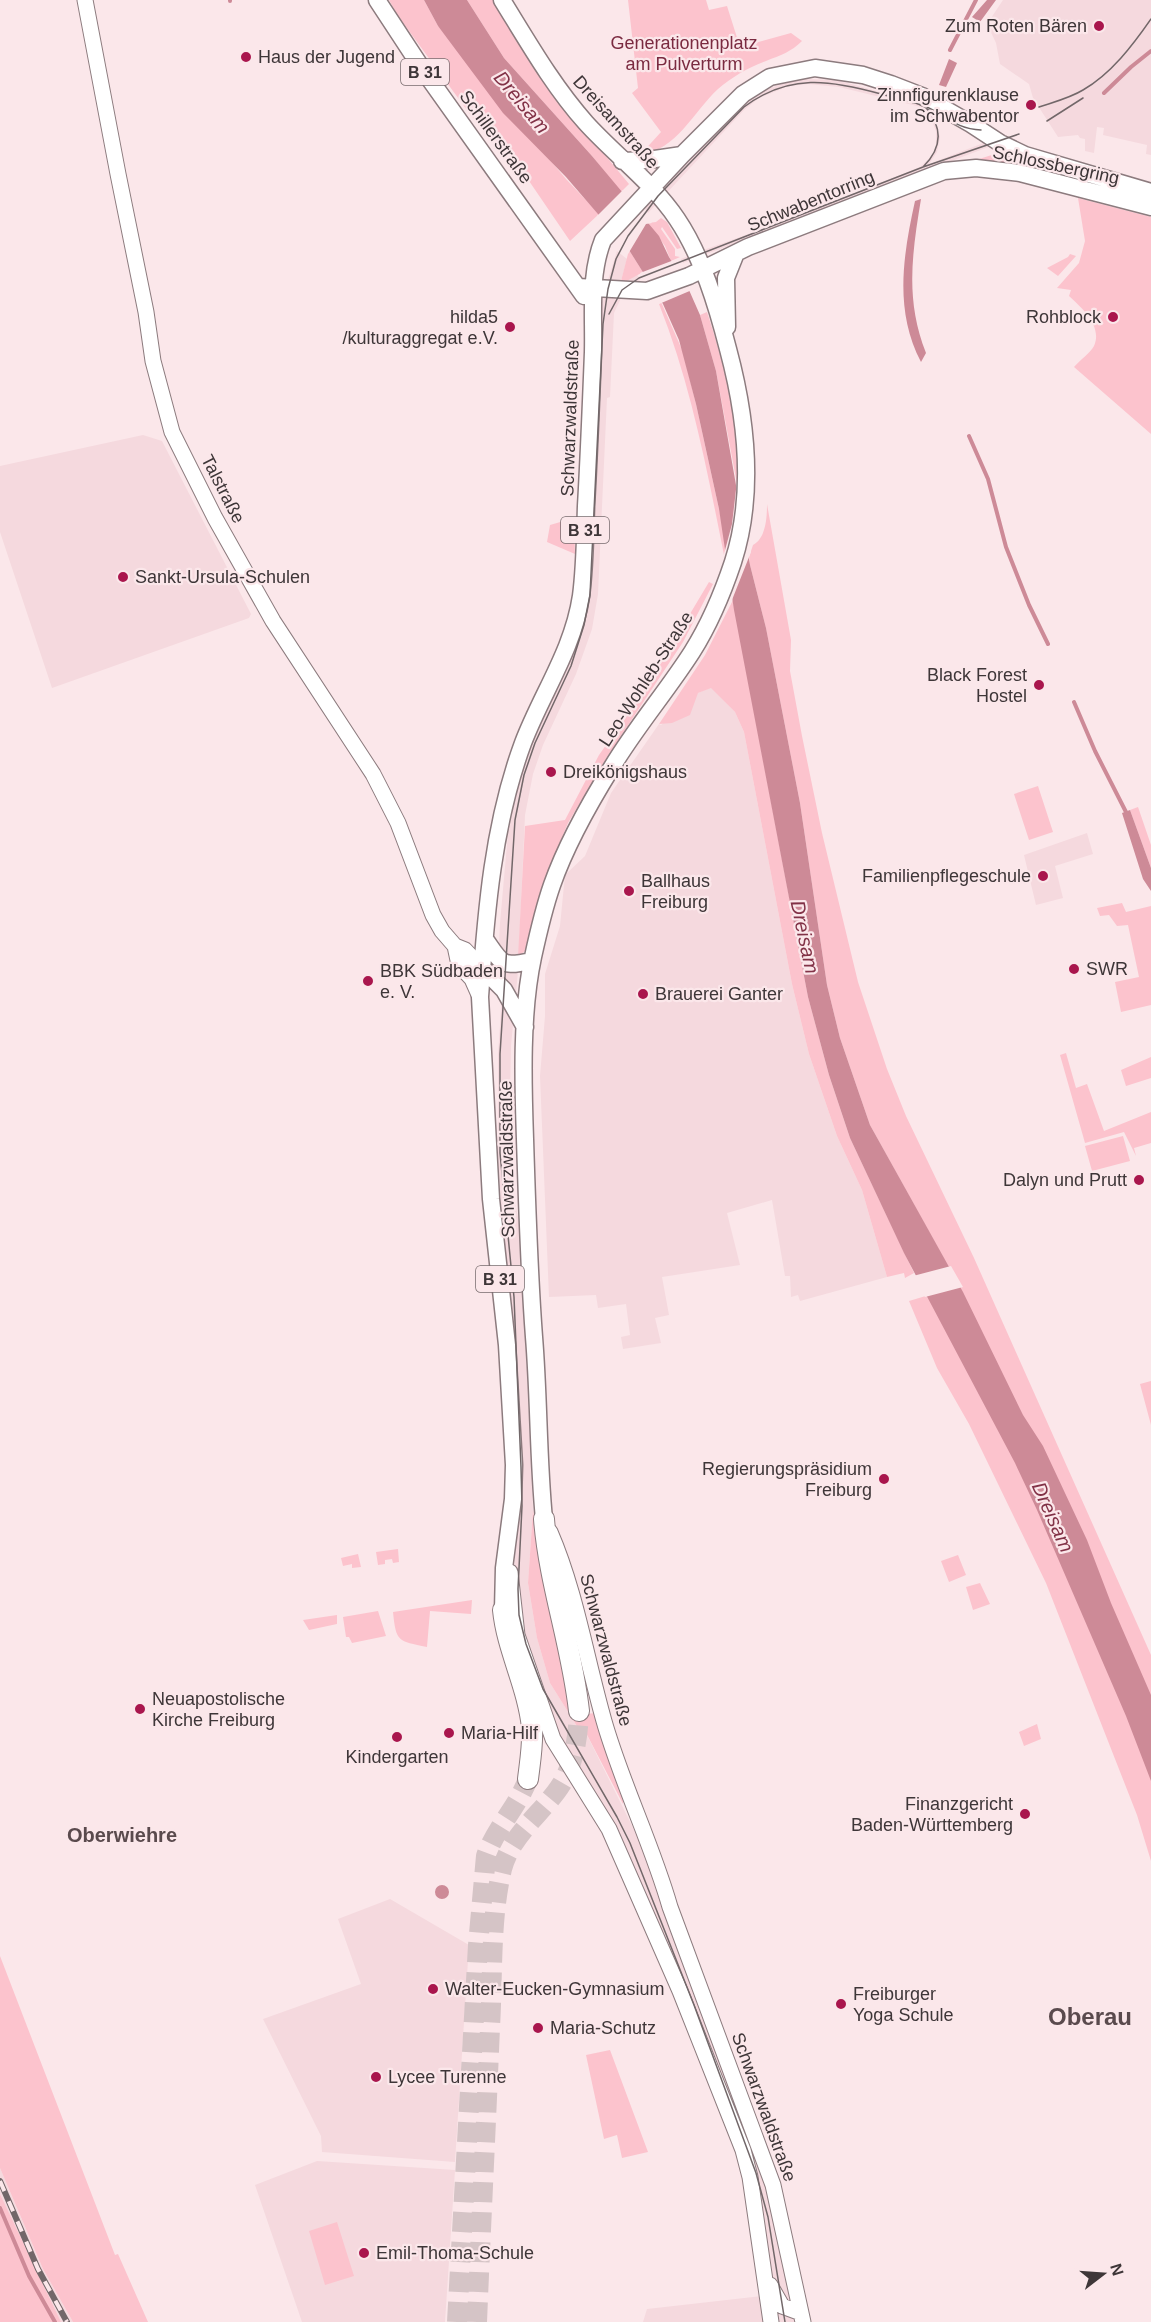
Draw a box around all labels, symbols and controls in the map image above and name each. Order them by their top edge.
place label: Zum Roten Bären [945,16,1087,36]
marker: Zum Roten Bären [1092,19,1106,33]
park label: Generationenplatz am Pulverturm [610,33,758,74]
place label: Haus der Jugend [258,47,395,67]
marker: Haus der Jugend [239,50,253,64]
road number: B 31 [401,59,449,85]
water label: Dreisam [490,66,554,138]
street label: Dreisamstraße [569,71,663,173]
place label: Zinnfigurenklause im Schwabentor [877,85,1019,126]
street label: Schillerstraße [456,87,536,187]
marker: Zinnfigurenklause im Schwabentor [1024,98,1038,112]
street label: Schlossbergring [991,142,1121,188]
street label: Schwabentorring [745,166,877,236]
place label: hilda5 /kulturaggregat e.V. [343,307,498,348]
place label: Rohblock [1026,307,1102,327]
marker: Rohblock [1106,310,1120,324]
marker: hilda5 /kulturaggregat e.V. [503,320,517,334]
street label: Schwarzwaldstraße [557,339,583,497]
street label: Talstraße [197,451,249,527]
road number: B 31 [561,517,609,543]
place label: Sankt-Ursula-Schulen [135,567,310,587]
marker: Sankt-Ursula-Schulen [116,570,130,584]
street label: Leo-Wohleb-Straße [595,608,697,750]
place label: Black Forest Hostel [927,665,1027,706]
marker: Black Forest Hostel [1032,678,1046,692]
place label: Dreikönigshaus [563,762,687,782]
marker: Dreikönigshaus [544,765,558,779]
place label: Familienpflegeschule [862,866,1031,886]
marker: Familienpflegeschule [1036,869,1050,883]
place label: Ballhaus Freiburg [641,871,710,912]
marker: Ballhaus Freiburg [622,884,636,898]
water label: Dreisam [787,898,823,976]
place label: SWR [1086,959,1128,979]
place label: BBK Südbaden e. V. [380,961,503,1002]
marker: SWR [1067,962,1081,976]
marker: BBK Südbaden e. V. [361,974,375,988]
place label: Brauerei Ganter [655,984,783,1004]
marker: Brauerei Ganter [636,987,650,1001]
street label: Schwarzwaldstraße [496,1080,518,1238]
place label: Dalyn und Prutt [1003,1170,1127,1190]
marker: Dalyn und Prutt [1132,1173,1146,1187]
road number: B 31 [476,1266,524,1292]
place label: Regierungspräsidium Freiburg [702,1459,872,1500]
marker: Regierungspräsidium Freiburg [877,1472,891,1486]
water label: Dreisam [1028,1479,1078,1555]
street label: Schwarzwaldstraße [576,1572,636,1728]
place label: Neuapostolische Kirche Freiburg [152,1689,285,1730]
marker: Neuapostolische Kirche Freiburg [133,1702,147,1716]
place label: Maria-Hilf [461,1723,539,1743]
marker: Maria-Hilf [442,1726,456,1740]
marker: Kindergarten [390,1730,404,1744]
place label: Kindergarten [345,1747,449,1767]
place label: Finanzgericht Baden-Württemberg [851,1794,1013,1835]
marker: Finanzgericht Baden-Württemberg [1018,1807,1032,1821]
district label: Oberwiehre [67,1824,177,1846]
place label: Walter-Eucken-Gymnasium [445,1979,664,1999]
marker: Walter-Eucken-Gymnasium [426,1982,440,1996]
place label: Freiburger Yoga Schule [853,1984,953,2025]
marker: Freiburger Yoga Schule [834,1997,848,2011]
district label: Oberau [1048,2003,1132,2030]
place label: Maria-Schutz [550,2018,656,2038]
marker: Maria-Schutz [531,2021,545,2035]
street label: Schwarzwaldstraße [728,2030,800,2184]
place label: Lycee Turenne [388,2067,506,2087]
marker: Lycee Turenne [369,2070,383,2084]
place label: Emil-Thoma-Schule [376,2243,534,2263]
north arrow [1073,2244,1133,2304]
marker: Emil-Thoma-Schule [357,2246,371,2260]
text: N [1107,2262,1127,2278]

